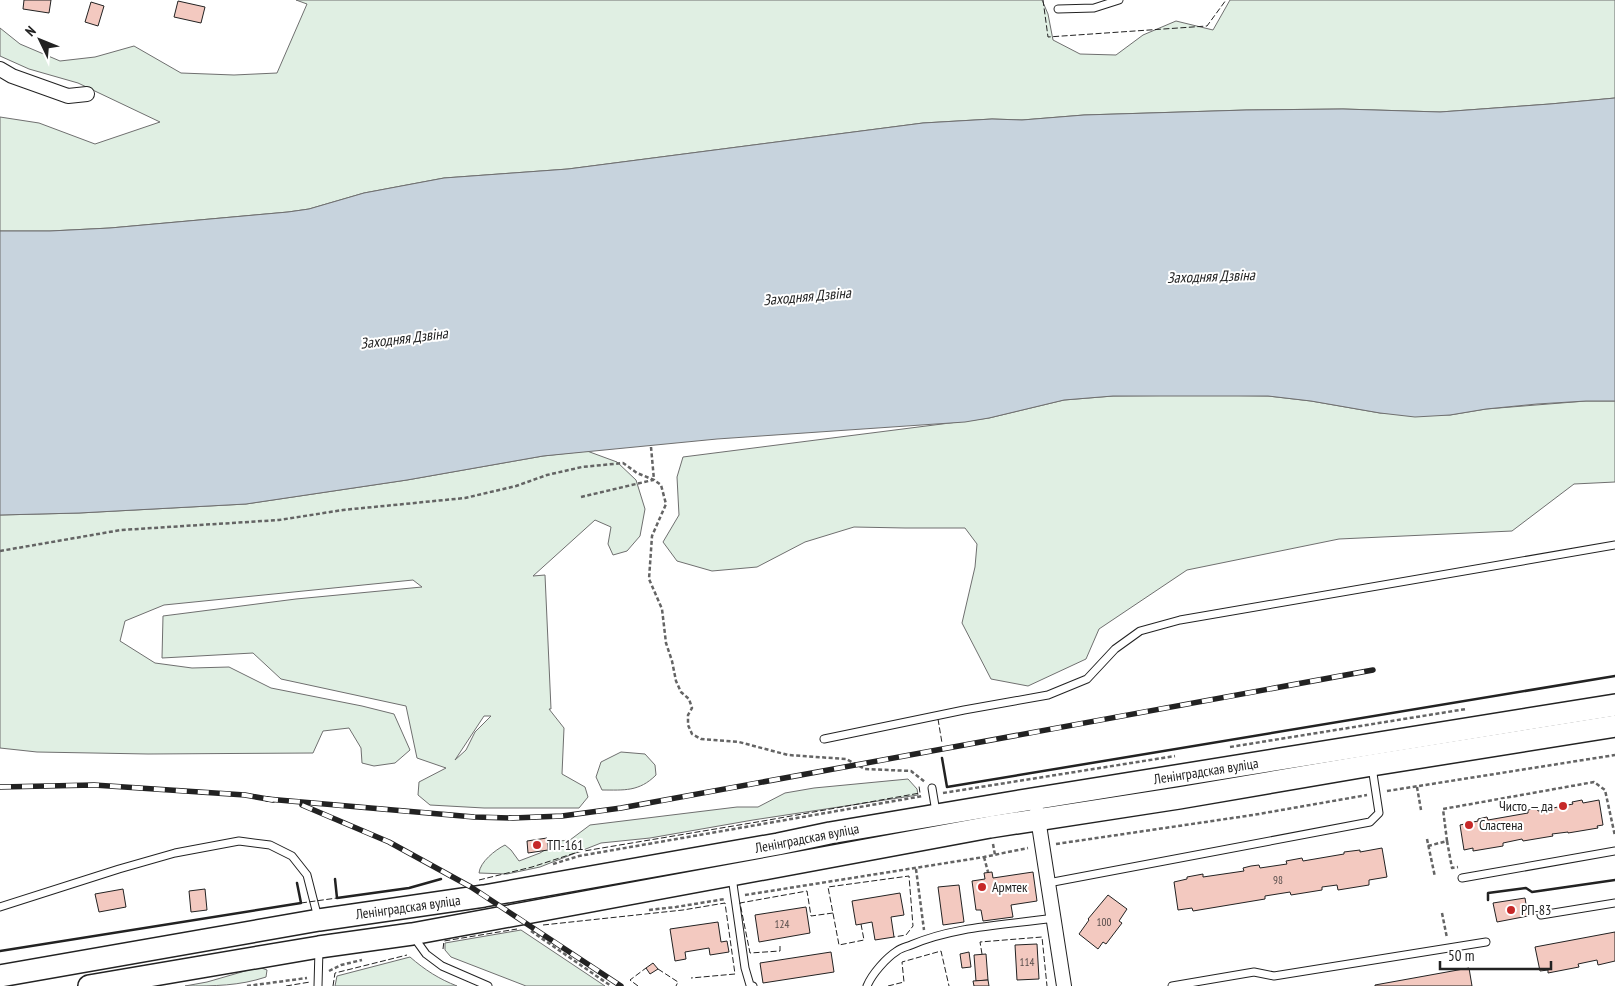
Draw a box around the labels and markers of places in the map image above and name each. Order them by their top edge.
place label: Чисто — да [1499,797,1553,815]
marker: Чисто — да [1557,800,1569,812]
place label: Сластена [1479,816,1523,834]
marker: Сластена [1463,819,1475,831]
place label: ТП-161 [547,836,584,854]
marker: ТП-161 [531,839,543,851]
place label: Армтек [992,878,1028,896]
marker: Армтек [976,881,988,893]
place label: РП-83 [1521,901,1551,919]
marker: РП-83 [1505,904,1517,916]

